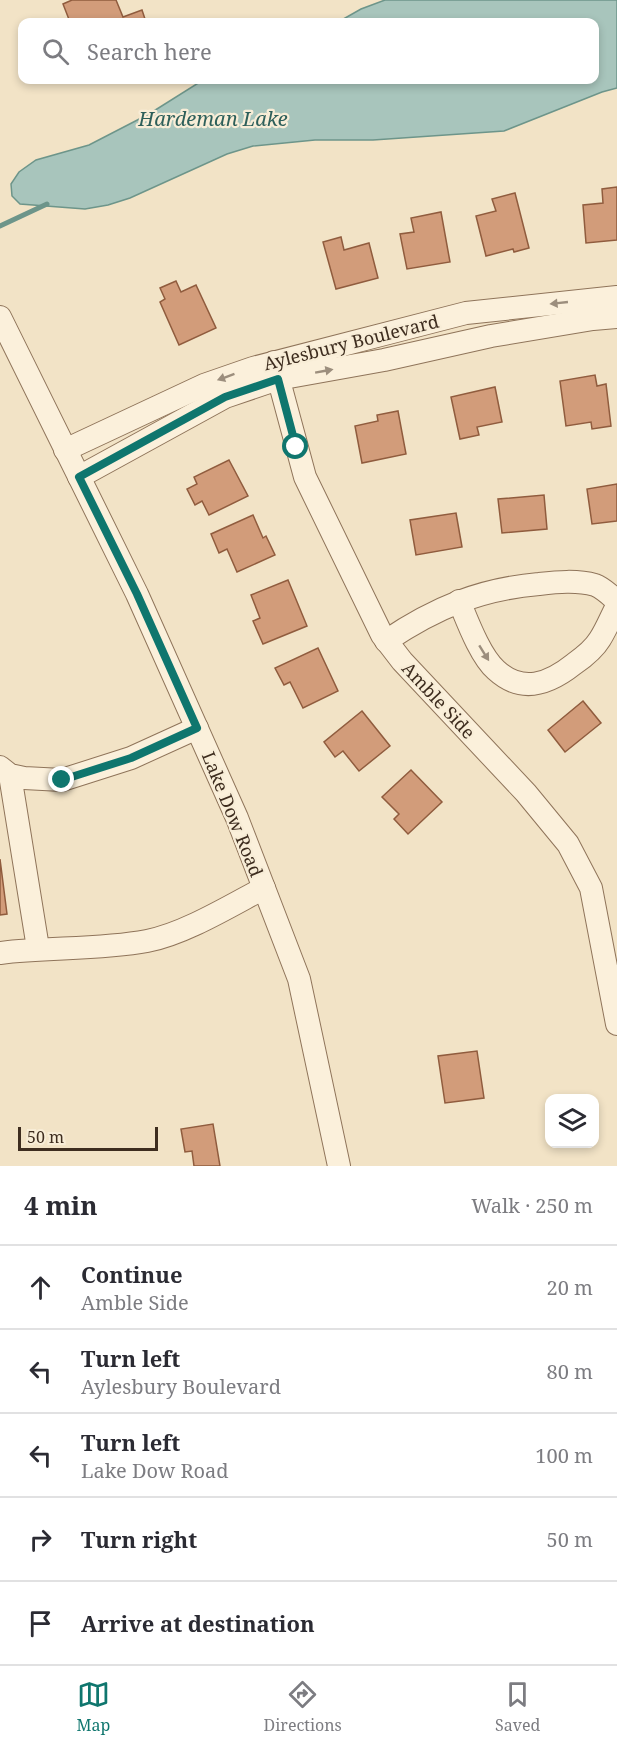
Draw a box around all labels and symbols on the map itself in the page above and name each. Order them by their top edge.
water label: Hardeman Lake [137,105,288,132]
one-way arrow [549,298,568,308]
street label: Aylesbury Boulevard [261,309,441,375]
one-way arrow [314,366,333,375]
one-way arrow [217,372,235,382]
route start [282,433,308,459]
one-way arrow [479,645,490,661]
street label: Amble Side [397,656,481,744]
street label: Lake Dow Road [197,748,269,880]
route end [48,766,74,792]
scale bar [18,1124,158,1152]

